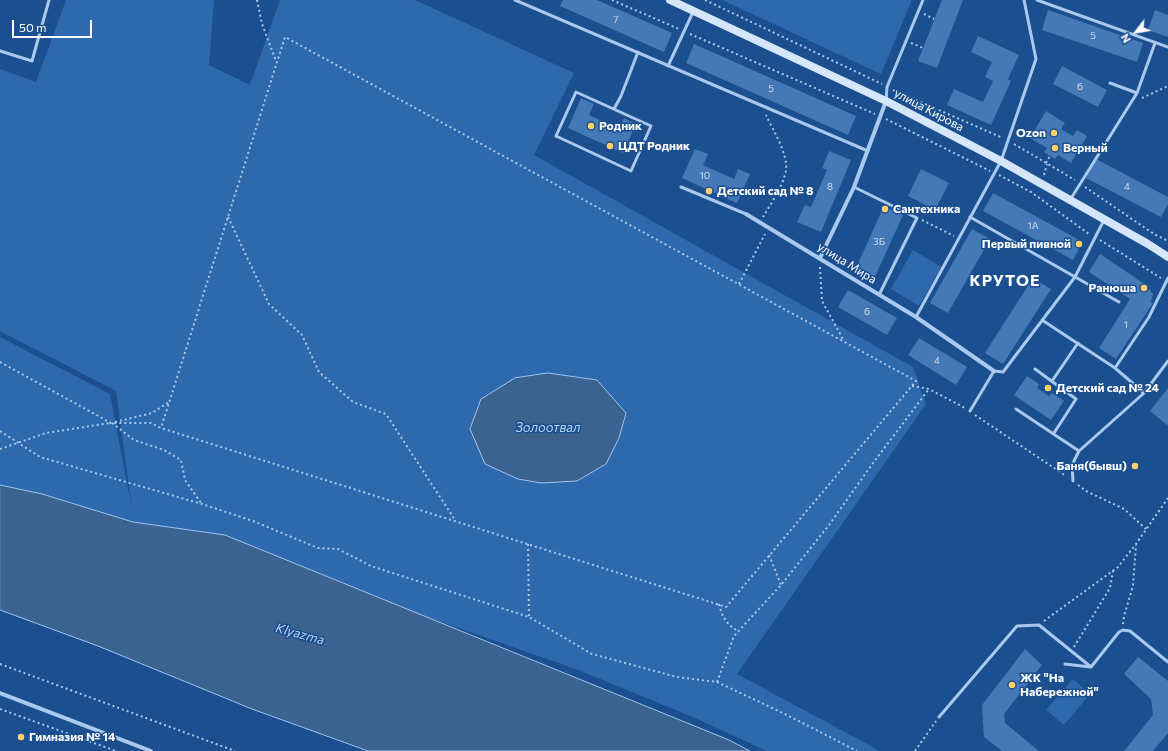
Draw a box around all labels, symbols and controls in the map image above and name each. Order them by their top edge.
scale bar [14,12,94,38]
north arrow [1116,12,1156,52]
house number: 7 [613,14,619,26]
text: 50 m [19,20,47,34]
house number: 5 [1090,30,1096,42]
text: N [1118,32,1133,45]
house number: 6 [1077,81,1083,93]
house number: 5 [768,83,774,95]
street label: улица Кирова [892,86,966,134]
place label: Родник [599,119,642,133]
marker: Родник [586,121,596,131]
place label: Ozon [1016,126,1046,140]
marker: Ozon [1049,128,1059,138]
place label: ЦДТ Родник [618,139,690,153]
marker: ЦДТ Родник [605,141,615,151]
place label: Верный [1063,141,1108,155]
marker: Верный [1050,143,1060,153]
house number: 10 [700,170,710,182]
house number: 8 [827,181,833,193]
house number: 4 [1124,181,1130,193]
place label: Детский сад № 8 [717,184,813,198]
marker: Детский сад № 8 [704,186,714,196]
place label: Сантехника [893,202,960,216]
marker: Сантехника [880,204,890,214]
house number: 1А [1027,220,1039,232]
house number: 3Б [873,236,885,248]
place label: Первый пивной [982,237,1071,251]
street label: улица Мира [815,239,879,287]
marker: Первый пивной [1074,239,1084,249]
district label: КРУТОЕ [970,271,1040,291]
place label: Ранюша [1089,281,1136,295]
marker: Ранюша [1139,283,1149,293]
house number: 6 [864,306,870,318]
house number: 1 [1124,319,1128,331]
house number: 4 [934,355,940,367]
place label: Детский сад № 24 [1056,381,1159,395]
marker: Детский сад № 24 [1043,383,1053,393]
water label: Золоотвал [515,420,581,436]
place label: Баня(бывш) [1057,459,1127,473]
marker: Баня(бывш) [1130,461,1140,471]
water label: Klyazma [274,620,326,648]
place label: ЖК "На Набережной" [1020,671,1099,699]
marker: ЖК "На Набережной" [1007,680,1017,690]
place label: Гимназия № 14 [29,730,115,744]
marker: Гимназия № 14 [16,732,26,742]

